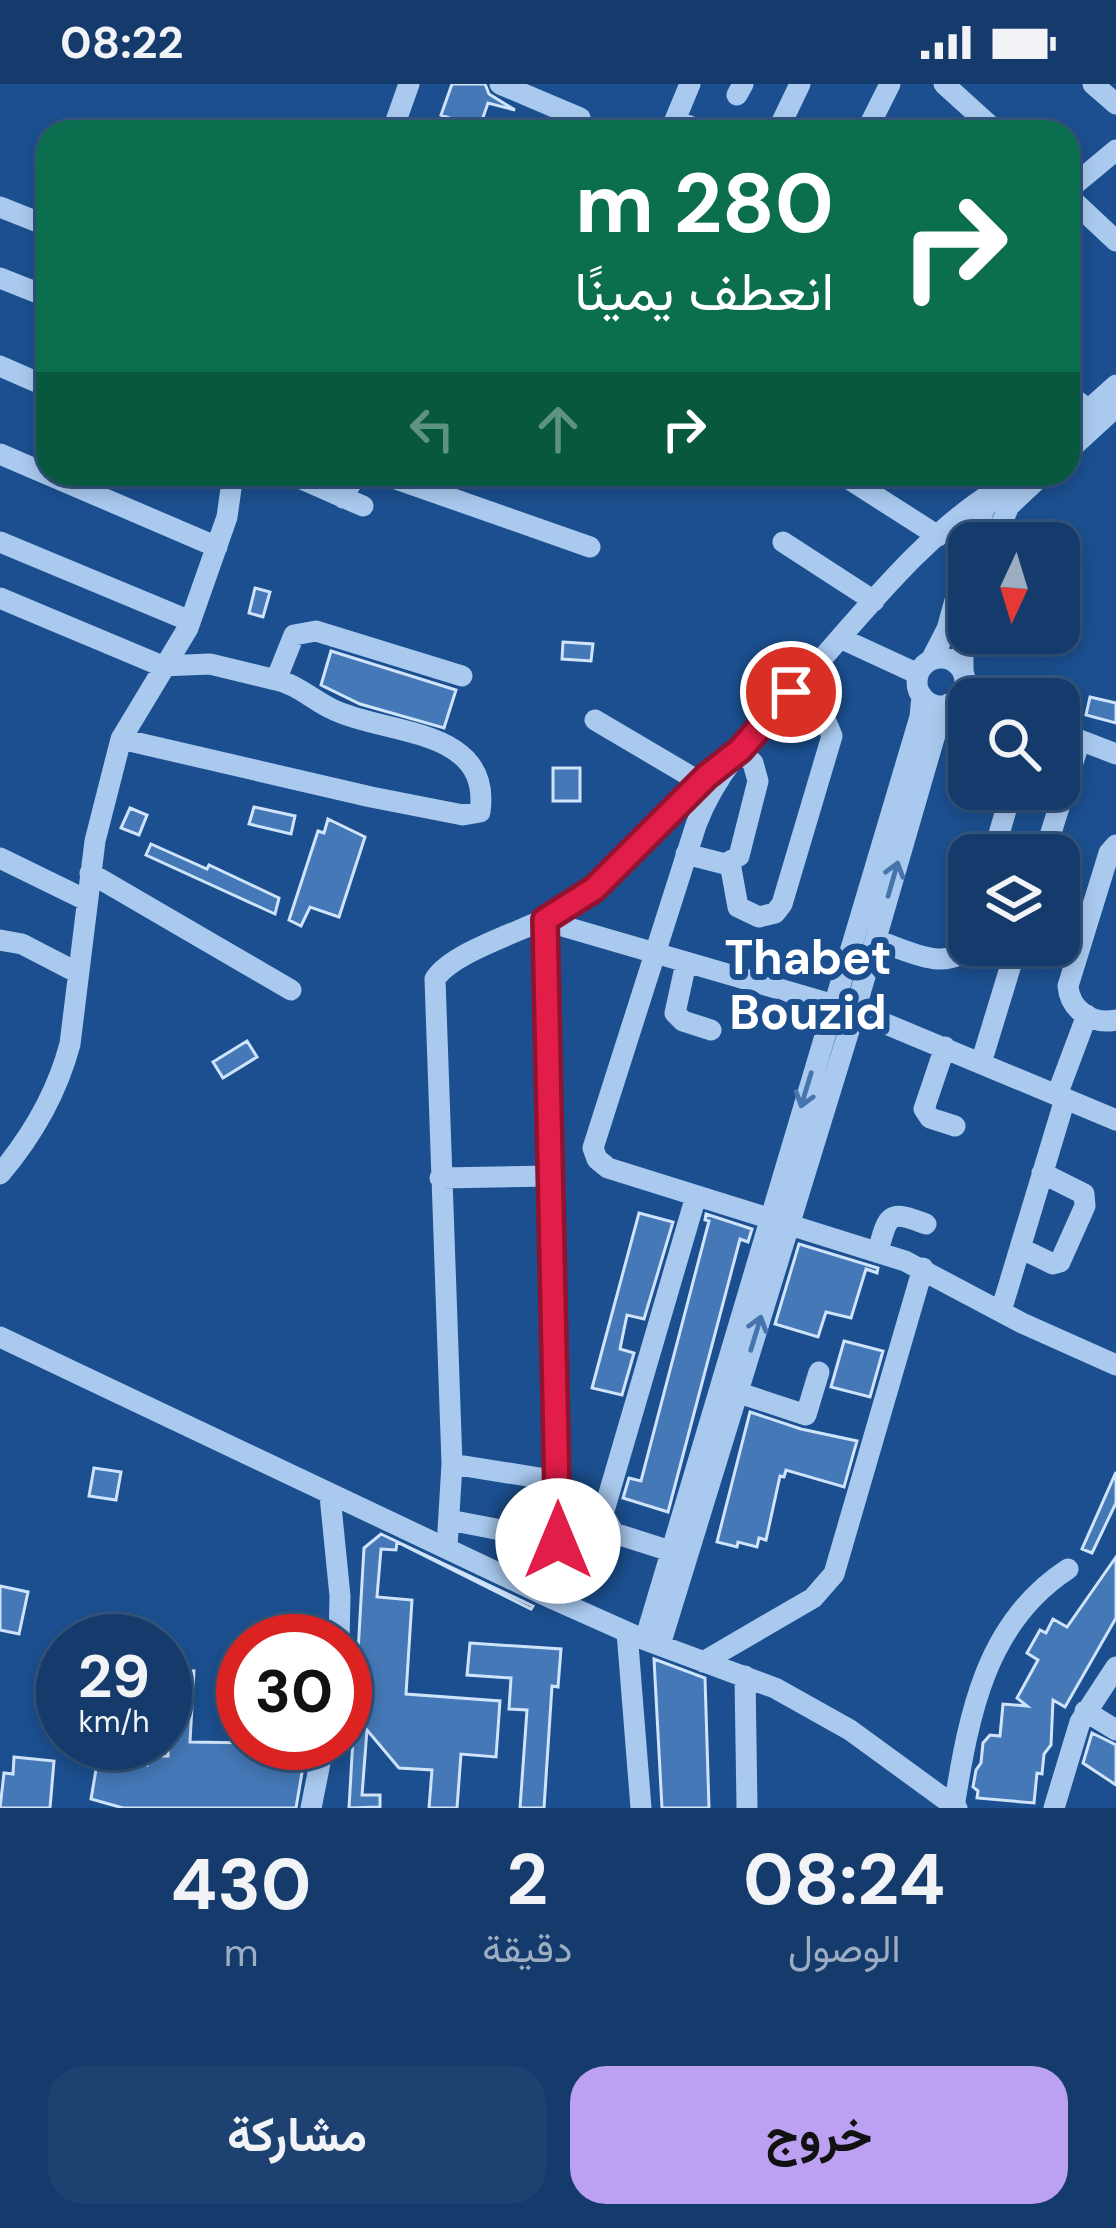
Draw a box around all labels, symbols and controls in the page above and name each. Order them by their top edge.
text: 08:22 [60,13,184,72]
text: 280 m [575,149,834,258]
icon: right [876,168,1032,324]
text: انعطف يمينًا [575,256,834,327]
icon: left [399,396,465,462]
icon: ahead [525,396,591,462]
icon: right [651,396,717,462]
north arrow [948,522,1080,654]
map controls [948,522,1080,966]
pin [740,641,842,743]
icon: arrive [758,659,824,725]
button: search [948,678,1080,810]
button: layers [948,834,1080,966]
one-way arrow [883,861,905,899]
district label: Thabet Bouzid [724,926,892,1044]
one-way arrow [794,1070,816,1108]
one-way arrow [747,1315,769,1353]
position arrow [495,1478,621,1604]
speed limit sign: 30 [216,1614,372,1770]
text: 29 [78,1637,150,1716]
text: km/h [79,1702,149,1741]
text: 2 [506,1833,548,1926]
text: 08:24 [743,1833,945,1926]
text: 430 [171,1838,312,1931]
text: دقيقة [482,1923,572,1974]
text: الوصول [788,1923,900,1974]
text: m [224,1927,258,1978]
button: مشاركة [48,2066,546,2204]
button: خروج [570,2066,1068,2204]

